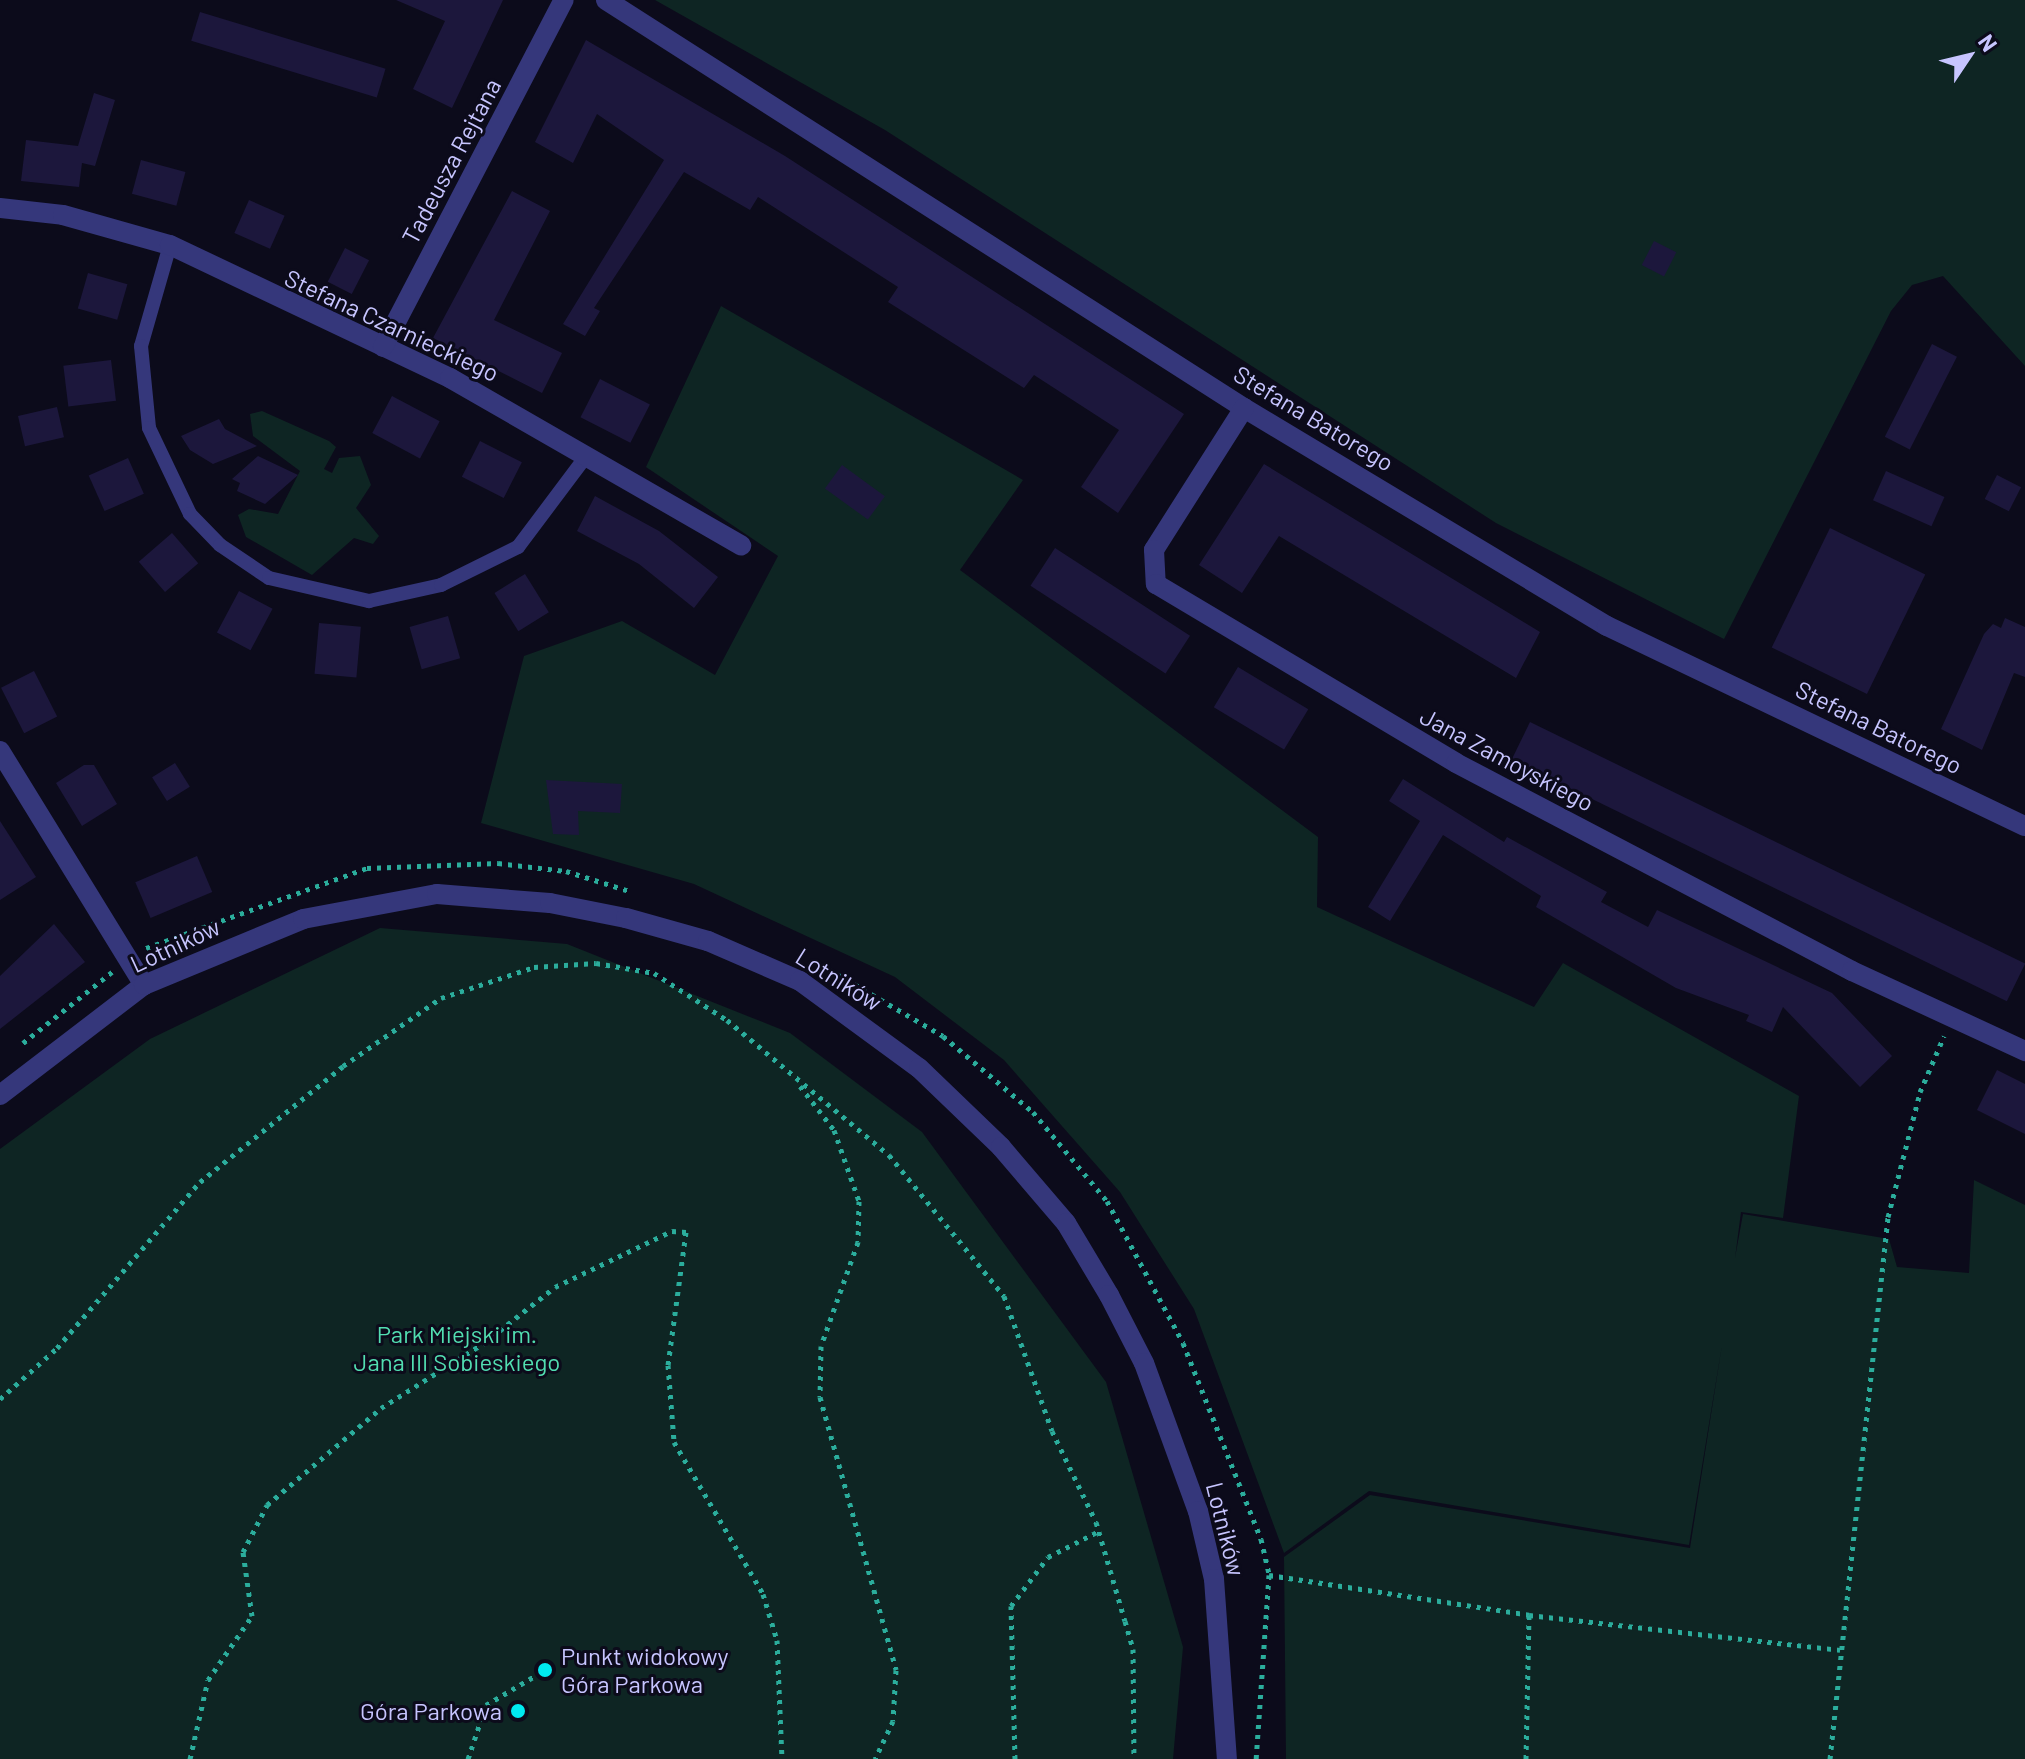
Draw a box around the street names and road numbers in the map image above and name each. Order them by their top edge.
street label: Tadeusza Rejtana [395,73,507,249]
street label: Stefana Czarnieckiego [280,263,504,387]
street label: Stefana Batorego [1229,359,1399,477]
street label: Stefana Batorego [1791,674,1967,780]
street label: Jana Zamoyskiego [1415,701,1599,817]
street label: Lotników [126,912,224,978]
street label: Lotników [791,941,887,1017]
street label: Lotników [1200,1479,1252,1579]

